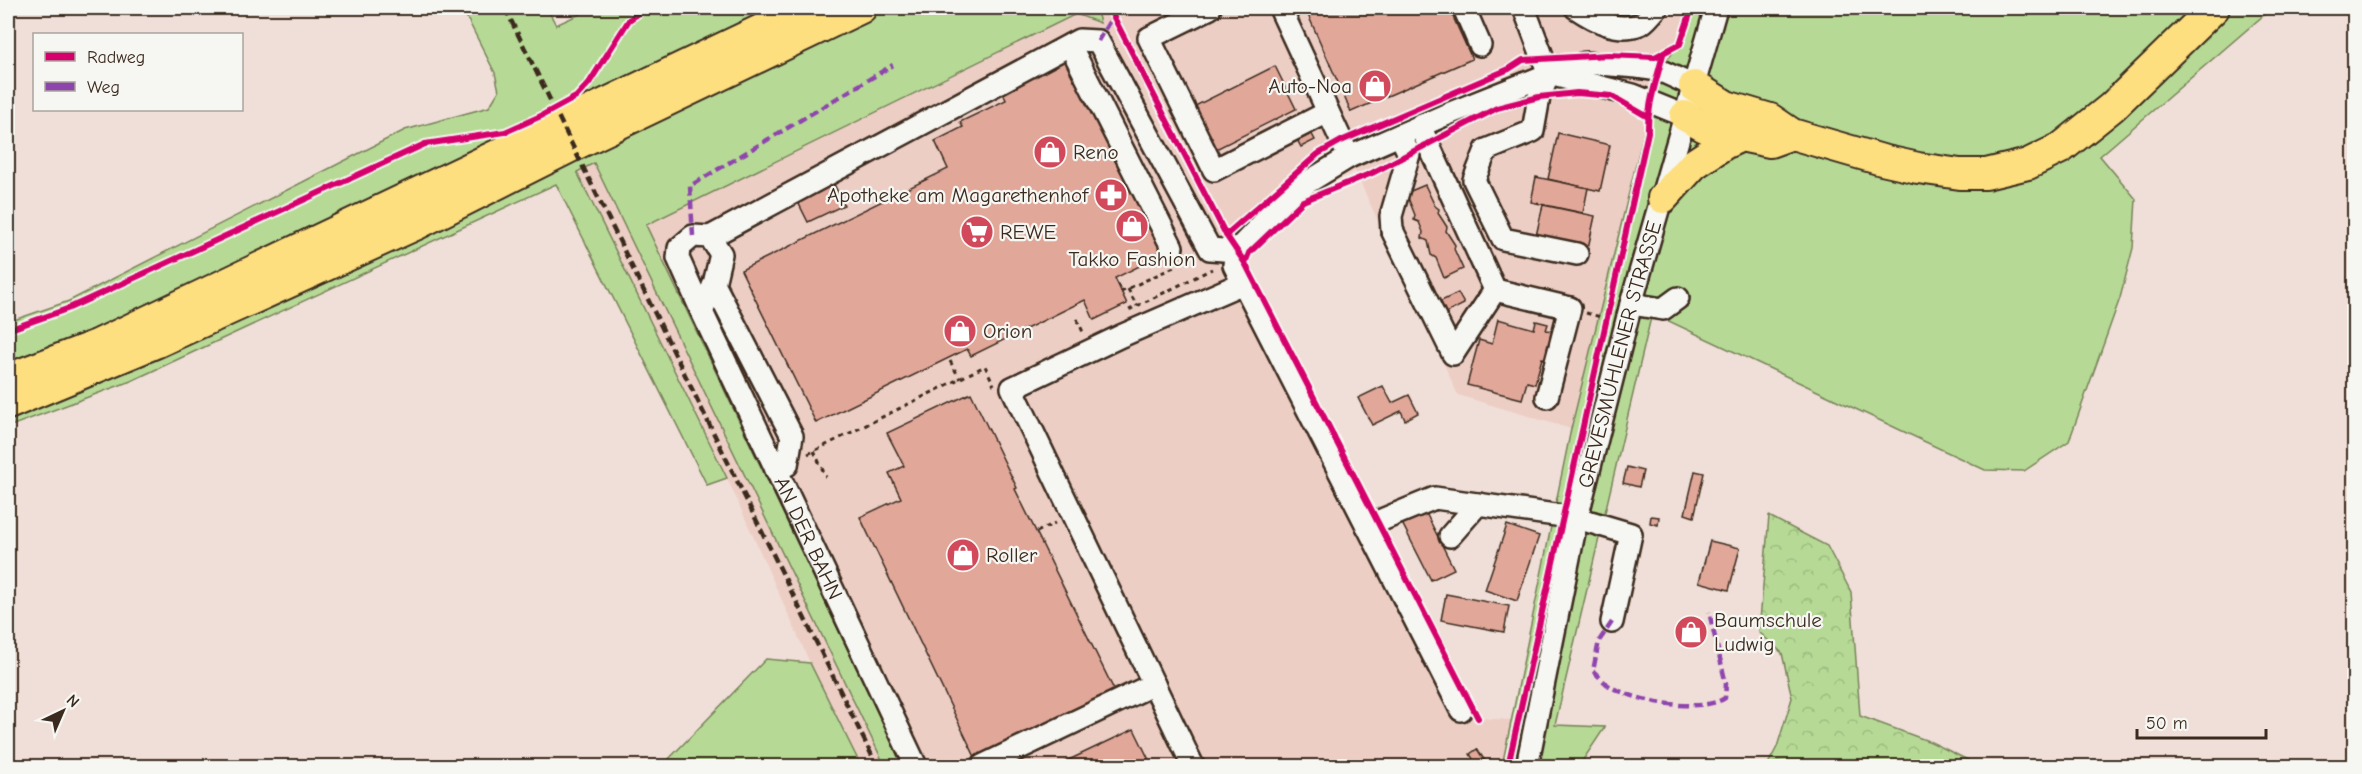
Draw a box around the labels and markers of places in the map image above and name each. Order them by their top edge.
shop icon: Auto-Noa [1357,68,1393,104]
place label: Auto-Noa [1268,74,1352,98]
shop icon: Reno [1032,134,1068,170]
place label: Reno [1073,140,1119,164]
pharmacy icon: Apotheke am Magarethenhof [1093,177,1129,213]
place label: Apotheke am Magarethenhof [827,183,1089,207]
shop icon: Takko Fashion [1114,208,1150,244]
supermarket icon: REWE [959,214,995,250]
place label: REWE [1000,220,1056,244]
place label: Takko Fashion [1068,247,1196,271]
shop icon: Orion [942,313,978,349]
place label: Orion [983,319,1032,343]
shop icon: Roller [945,537,981,573]
place label: Roller [986,543,1038,567]
place label: Baumschule Ludwig [1714,608,1822,656]
shop icon: Baumschule Ludwig [1673,614,1709,650]

